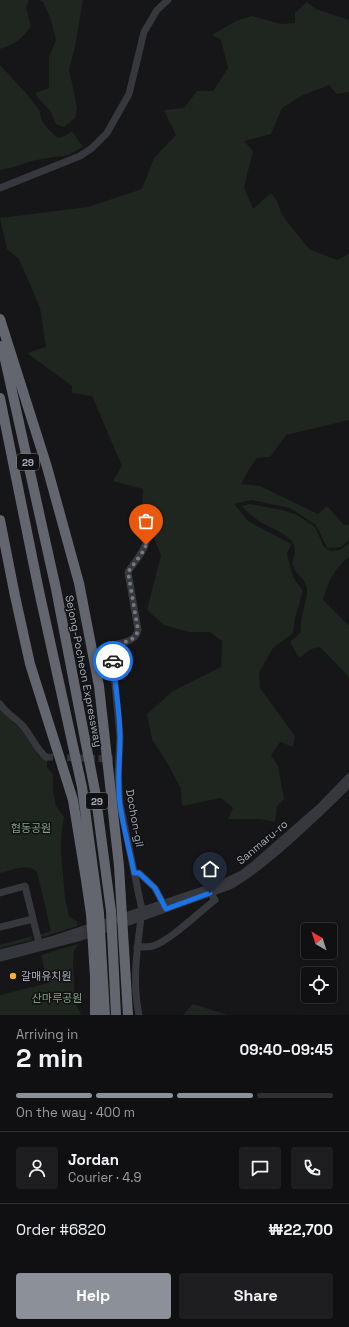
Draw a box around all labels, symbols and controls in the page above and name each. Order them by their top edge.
road number: 29 [17,454,39,470]
pin [129,504,163,545]
icon: bag [135,510,157,532]
street label: Sejong-Pocheon Expressway [62,594,106,748]
courier [93,641,133,681]
icon: car [102,650,124,672]
street label: Dochon-gil [123,788,147,848]
road number: 29 [86,793,108,809]
street label: Sanmaru-ro [234,817,290,867]
park label: 협동공원 [11,821,51,835]
pin [193,852,227,893]
icon: home [199,858,221,880]
north arrow [301,923,337,959]
map controls [301,923,337,1003]
button: locate [301,967,337,1003]
place label: 갈매유치원 [21,969,72,983]
marker: 갈매유치원 [8,971,18,981]
park label: 산마루공원 [32,991,82,1005]
text: Arriving in [16,1026,78,1043]
text: 09:40–09:45 [240,1040,333,1059]
text: 2 min [16,1041,83,1075]
text: On the way · 400 m [16,1104,135,1121]
button: person [16,1147,58,1189]
button: chat [239,1147,281,1189]
button: phone [291,1147,333,1189]
text: Jordan [68,1150,119,1169]
text: Courier · 4.9 [68,1169,142,1186]
text: Order #6820 [16,1220,106,1239]
text: ₩22,700 [268,1220,333,1239]
button: Help [16,1273,171,1319]
button: Share [179,1273,333,1319]

